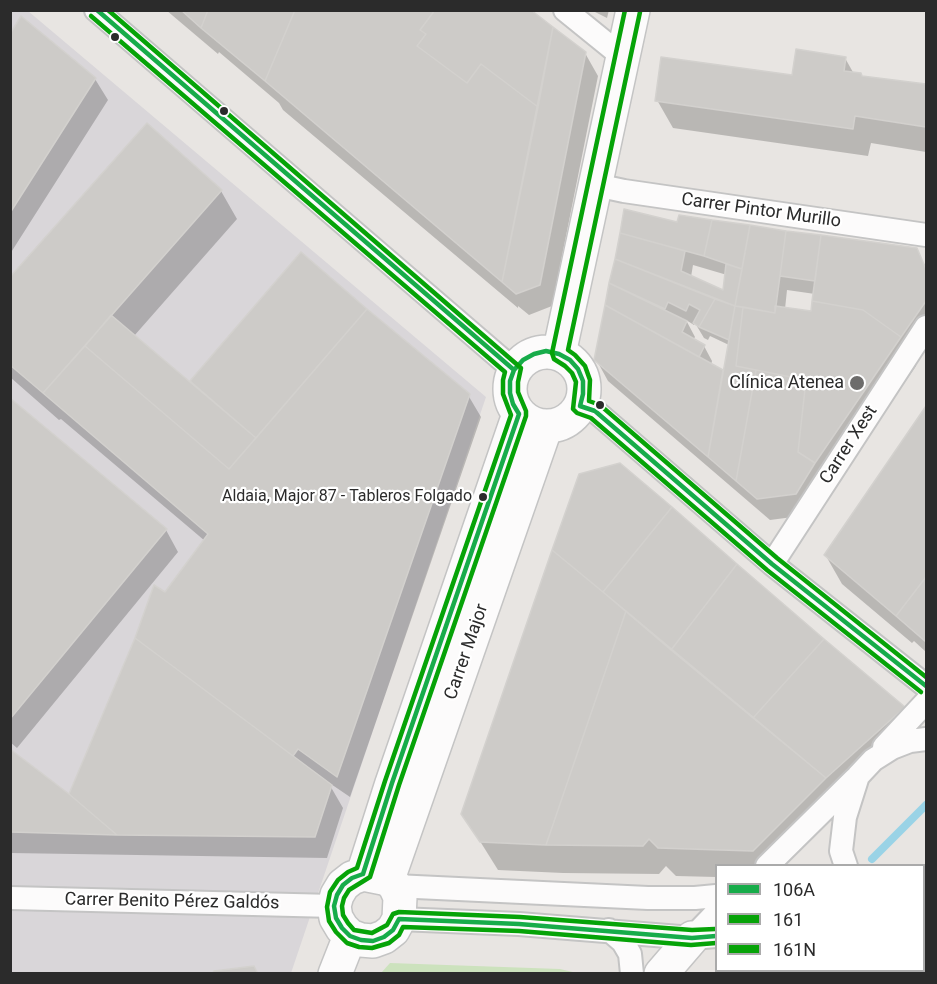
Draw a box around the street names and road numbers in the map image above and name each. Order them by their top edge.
street label: Carrer Pintor Murillo [680,189,842,233]
street label: Carrer Xest [816,402,882,488]
street label: Carrer Major [441,601,493,703]
street label: Carrer Benito Pérez Galdós [64,889,280,915]

